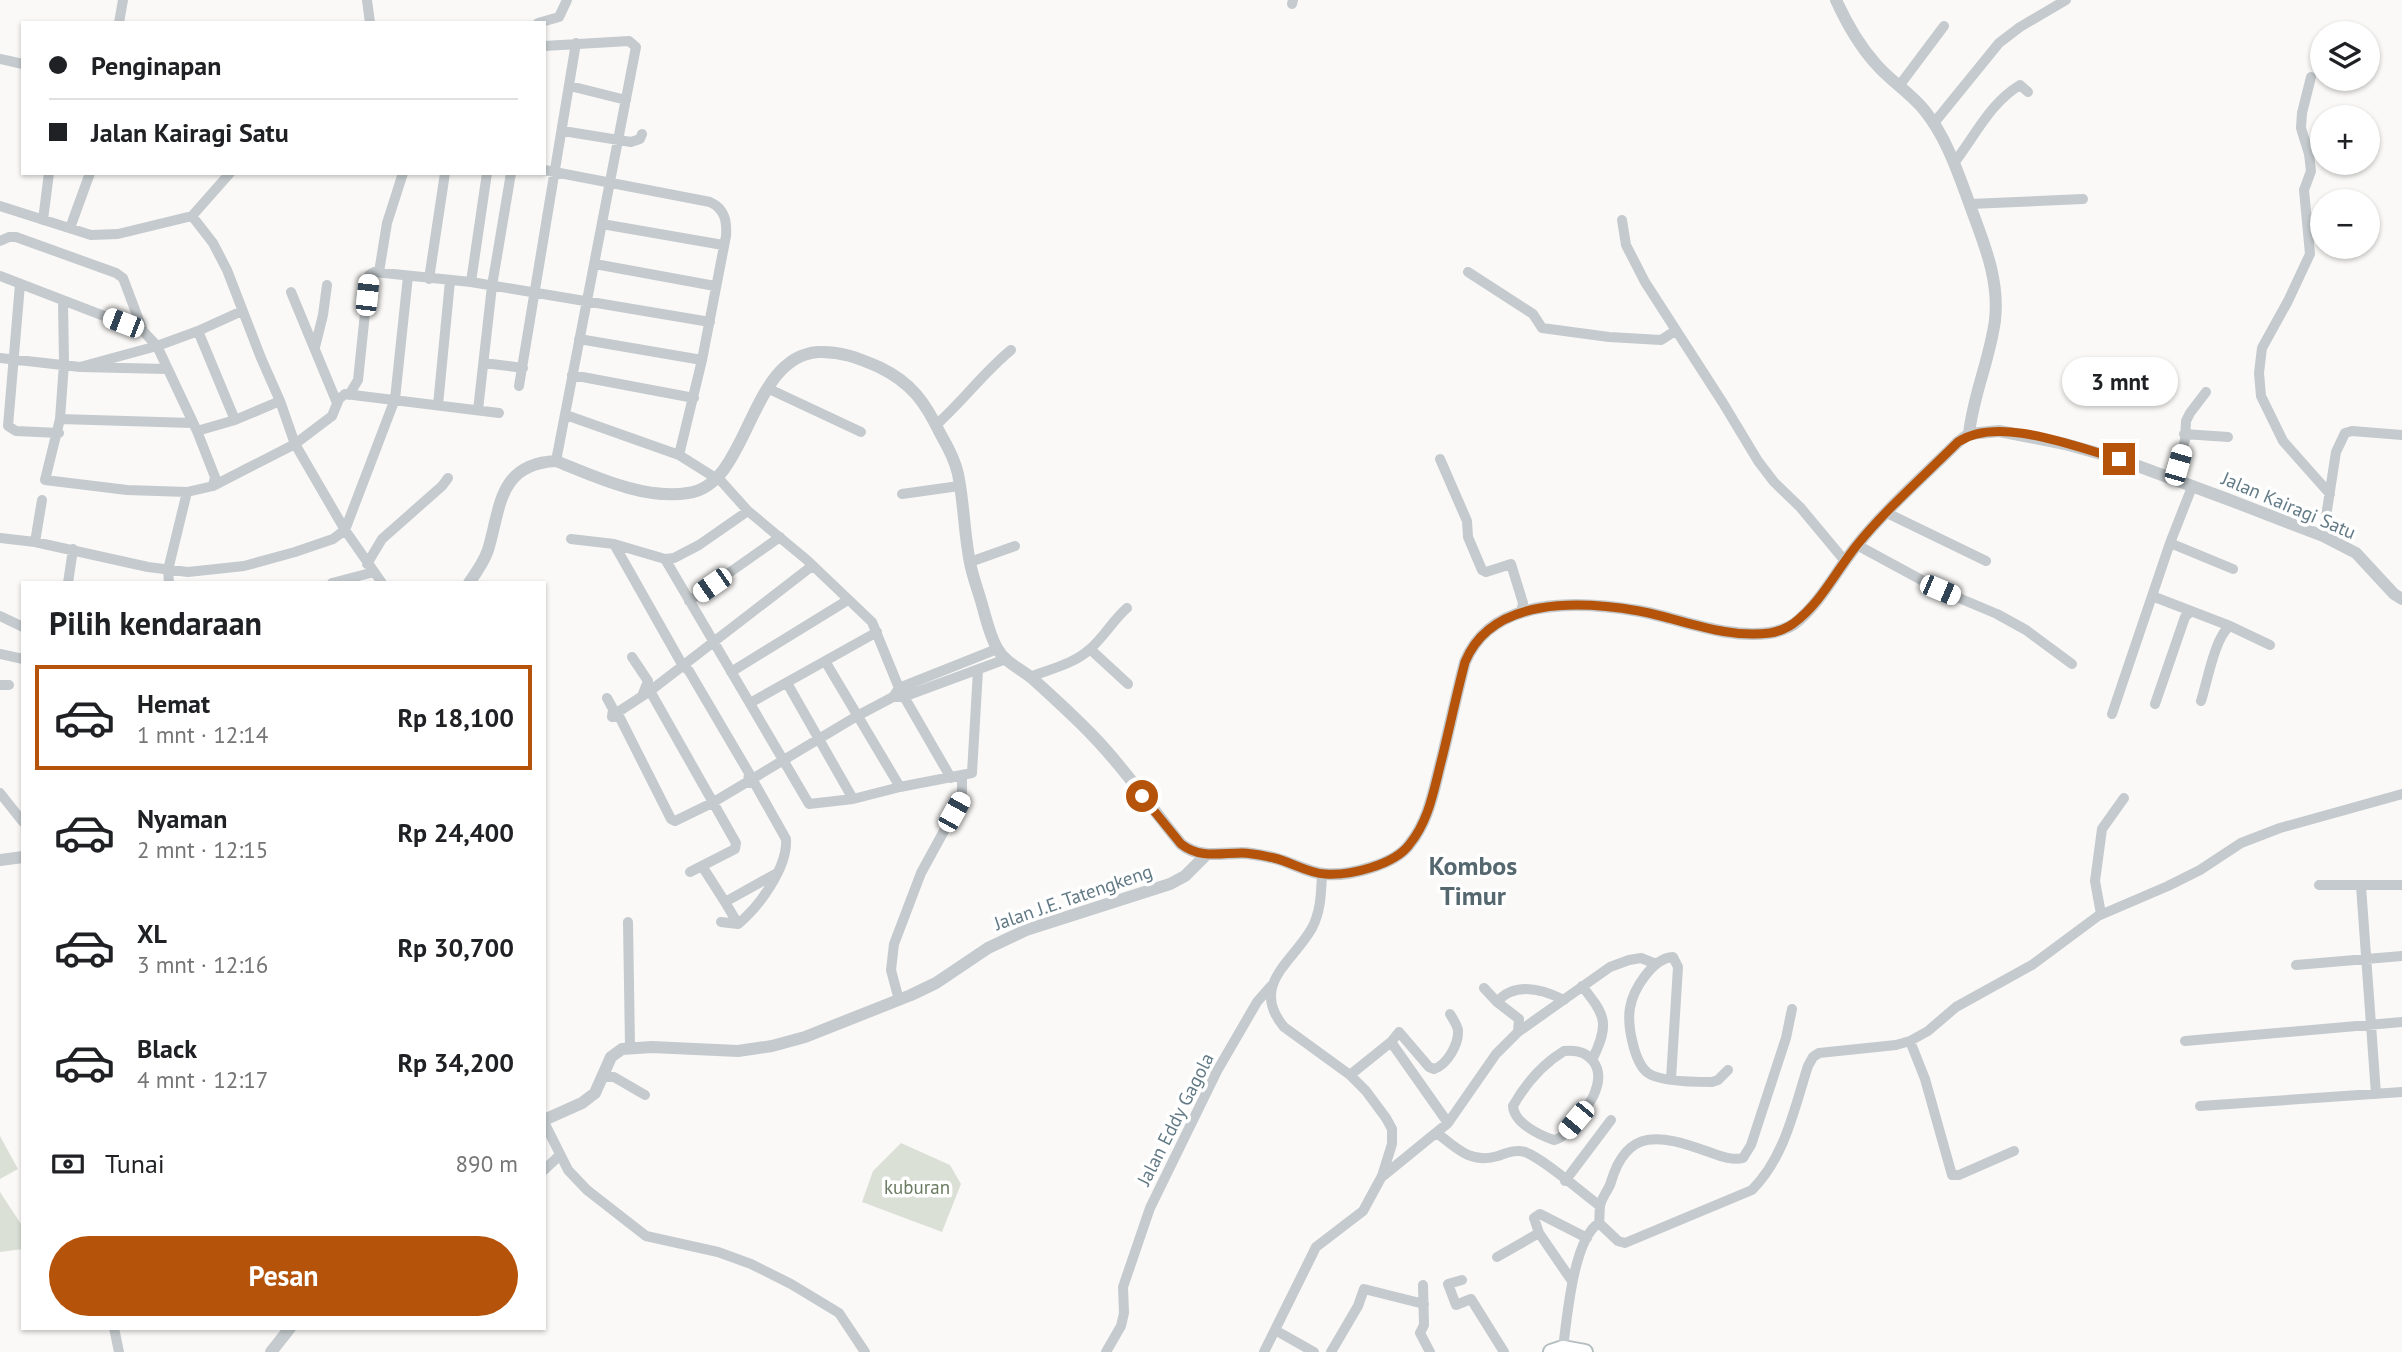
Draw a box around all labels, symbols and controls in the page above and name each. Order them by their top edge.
map controls [2310,21,2380,259]
button: layers [2310,21,2380,91]
text: Penginapan [91,49,221,82]
button: + [2310,105,2380,175]
text: Jalan Kairagi Satu [91,116,289,149]
button: − [2310,189,2380,259]
car [355,273,380,317]
car [100,306,147,340]
callout: 3 mnt [2061,358,2177,406]
text: 3 mnt [2091,367,2149,396]
car [2163,442,2194,488]
route end [2103,443,2135,475]
street label: Jalan Kairagi Satu [2217,466,2360,544]
car [689,564,736,606]
car [1917,572,1964,608]
text: Pilih kendaraan [49,602,262,644]
icon: car [53,686,116,749]
text: Hemat [137,687,210,720]
text: Rp 18,100 [397,701,514,734]
text: 1 mnt · 12:14 [137,720,268,749]
route start [1126,780,1158,812]
car [935,789,974,835]
icon: car [53,801,116,864]
text: Nyaman [137,802,227,835]
text: Rp 24,400 [397,816,514,849]
text: 2 mnt · 12:15 [137,835,268,864]
district label: Kombos Timur [1429,849,1517,912]
street label: Jalan J.E. Tatengkeng [990,859,1155,936]
icon: car [53,916,116,979]
text: XL [137,917,167,950]
text: Rp 30,700 [397,931,514,964]
text: 3 mnt · 12:16 [137,950,268,979]
icon: car [53,1031,116,1094]
text: Black [137,1032,197,1065]
text: Rp 34,200 [397,1046,514,1079]
street label: Jalan Eddy Gagola [1131,1049,1219,1190]
text: 4 mnt · 12:17 [137,1065,268,1094]
car [1555,1097,1598,1143]
icon: cash [49,1145,87,1183]
text: Tunai [105,1147,165,1180]
text: 890 m [456,1149,518,1178]
park label: kuburan [884,1175,950,1199]
button: Pesan [49,1236,518,1316]

